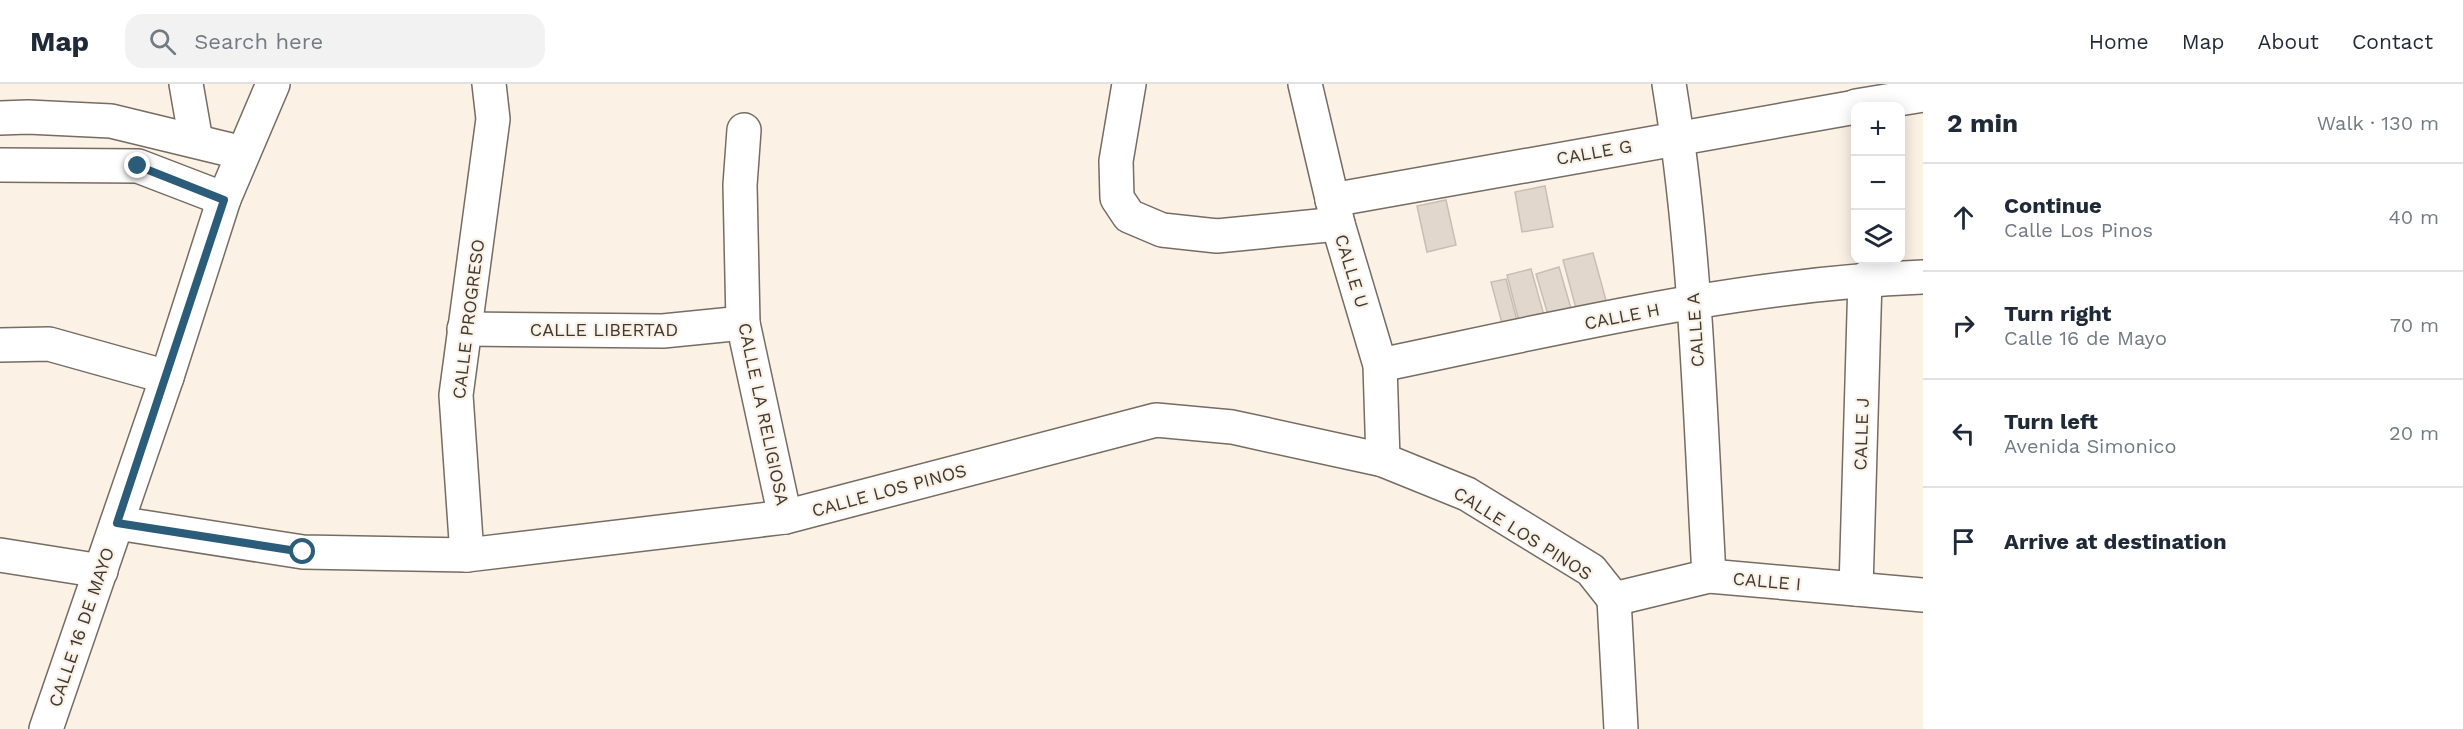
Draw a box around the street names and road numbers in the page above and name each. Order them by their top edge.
street label: CALLE G [1555,135,1633,169]
street label: CALLE U [1331,232,1373,310]
street label: CALLE PROGRESO [448,238,488,400]
street label: CALLE A [1682,292,1708,368]
street label: CALLE H [1582,298,1662,334]
street label: CALLE LIBERTAD [530,319,678,340]
street label: CALLE LA RELIGIOSA [734,321,794,507]
street label: CALLE J [1849,397,1873,471]
street label: CALLE LOS PINOS [809,459,969,521]
street label: CALLE LOS PINOS [1450,482,1596,584]
street label: CALLE 16 DE MAYO [44,545,118,709]
street label: CALLE I [1732,568,1802,594]

